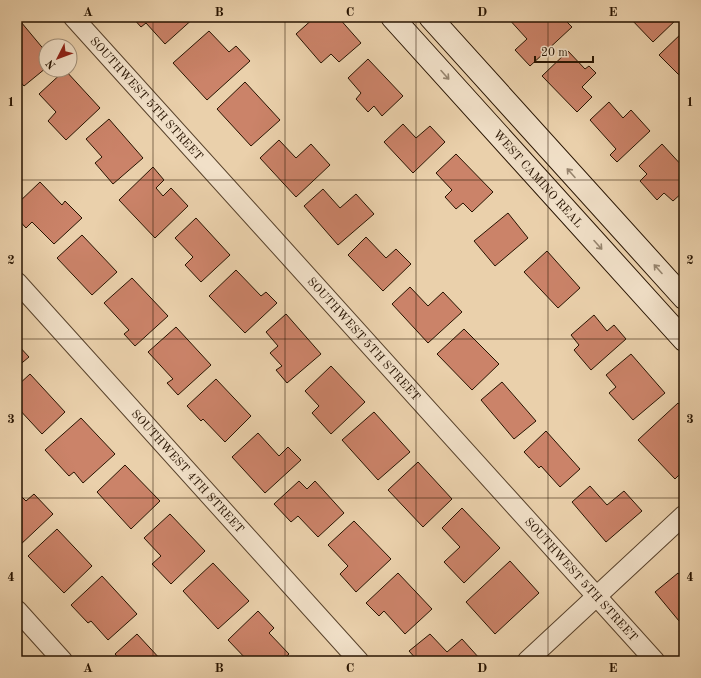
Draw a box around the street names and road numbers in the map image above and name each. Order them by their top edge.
street label: SOUTHWEST 5TH STREET [87,35,205,163]
street label: WEST CAMINO REAL [490,128,584,231]
street label: SOUTHWEST 5TH STREET [305,276,422,404]
street label: SOUTHWEST 4TH STREET [128,408,246,536]
street label: SOUTHWEST 5TH STREET [522,516,639,644]

